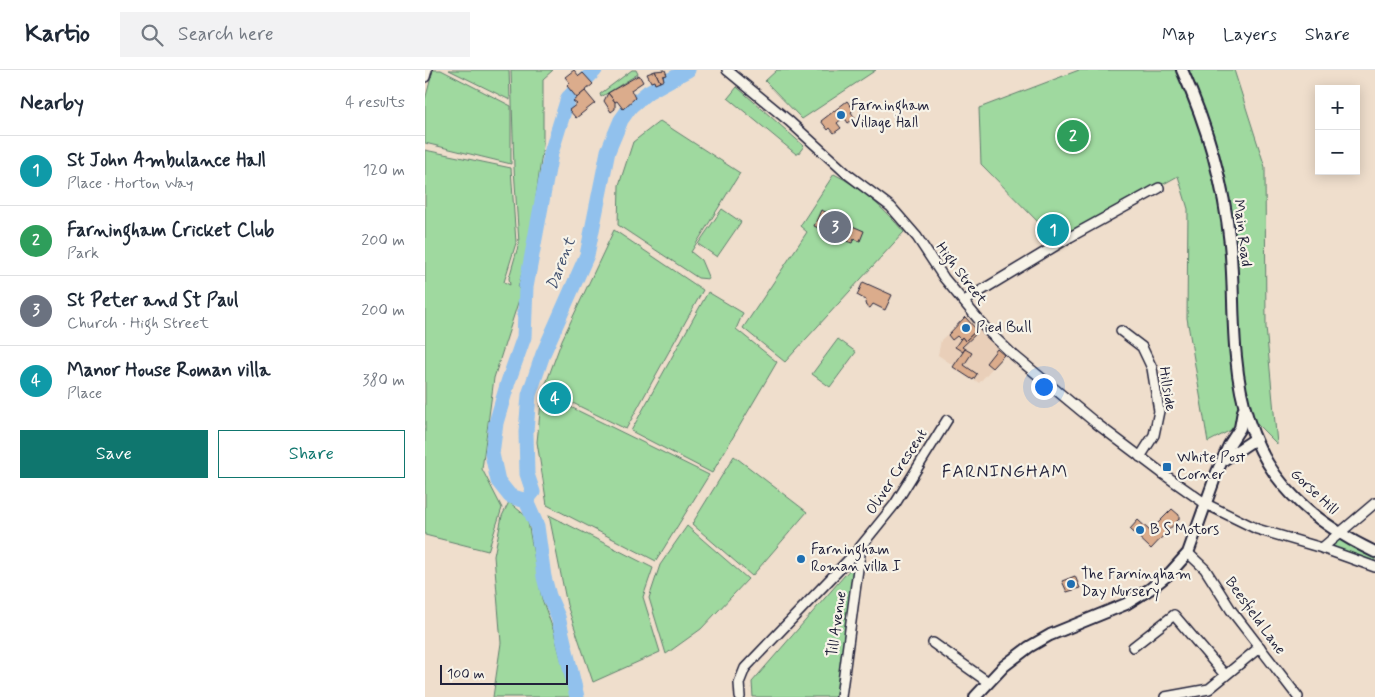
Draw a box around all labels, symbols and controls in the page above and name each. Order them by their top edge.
search box [120,12,470,57]
text: Kartio [25,19,90,50]
icon: search [138,21,166,49]
text: Search here [178,22,274,47]
text: Map [1162,23,1195,47]
text: Layers [1223,23,1277,47]
text: Share [1305,23,1350,47]
map controls [1315,85,1360,175]
button: + [1315,85,1360,130]
text: Nearby [20,89,84,117]
text: 4 results [345,92,405,113]
place label: Farningham Village Hall [851,96,929,133]
marker: Farningham Village Hall [835,109,847,121]
pin: 2 [1057,117,1089,155]
button: − [1315,130,1360,175]
text: St John Ambulance Hall [67,148,266,173]
text: 1 [32,160,40,181]
text: 120 m [363,160,405,181]
text: Place · Horton Way [67,173,193,194]
street label: Main Road [1228,198,1256,268]
pin: 3 [819,208,851,246]
pin: 1 [1037,211,1069,249]
text: Farningham Cricket Club [67,218,274,243]
text: 2 [32,230,40,251]
text: 200 m [361,230,405,251]
water label: Darent [541,233,581,293]
street label: High Street [930,238,991,310]
text: Park [67,243,99,264]
text: St Peter and St Paul [67,288,238,313]
text: 3 [32,300,40,321]
text: 200 m [361,300,405,321]
text: Church · High Street [67,313,209,334]
place label: Pied Bull [976,318,1032,338]
marker: Pied Bull [960,322,972,334]
text: Manor House Roman villa [67,358,270,383]
street label: Hillside [1154,365,1180,413]
text: 4 [31,370,41,391]
text: 380 m [362,370,405,391]
your location [1031,374,1057,400]
pin: 4 [539,379,571,417]
text: Place [67,383,102,404]
street label: Oliver Crescent [862,425,932,519]
button: Save [20,430,208,478]
button: Share [218,430,405,478]
place label: White Post Corner [1177,448,1246,485]
district label: FARNINGHAM [942,460,1068,484]
marker: White Post Corner [1161,461,1173,473]
street label: Gorse Hill [1286,465,1342,519]
place label: B S Motors [1150,520,1219,540]
marker: B S Motors [1134,524,1146,536]
place label: Farningham Roman villa I [811,540,901,577]
marker: Farningham Roman villa I [795,553,807,565]
place label: The Farningham Day Nursery [1081,565,1191,602]
street label: Beesfield Lane [1220,573,1290,659]
marker: The Farningham Day Nursery [1065,578,1077,590]
street label: Till Avenue [822,590,852,658]
scale bar [440,662,567,685]
text: 100 m [447,665,485,683]

